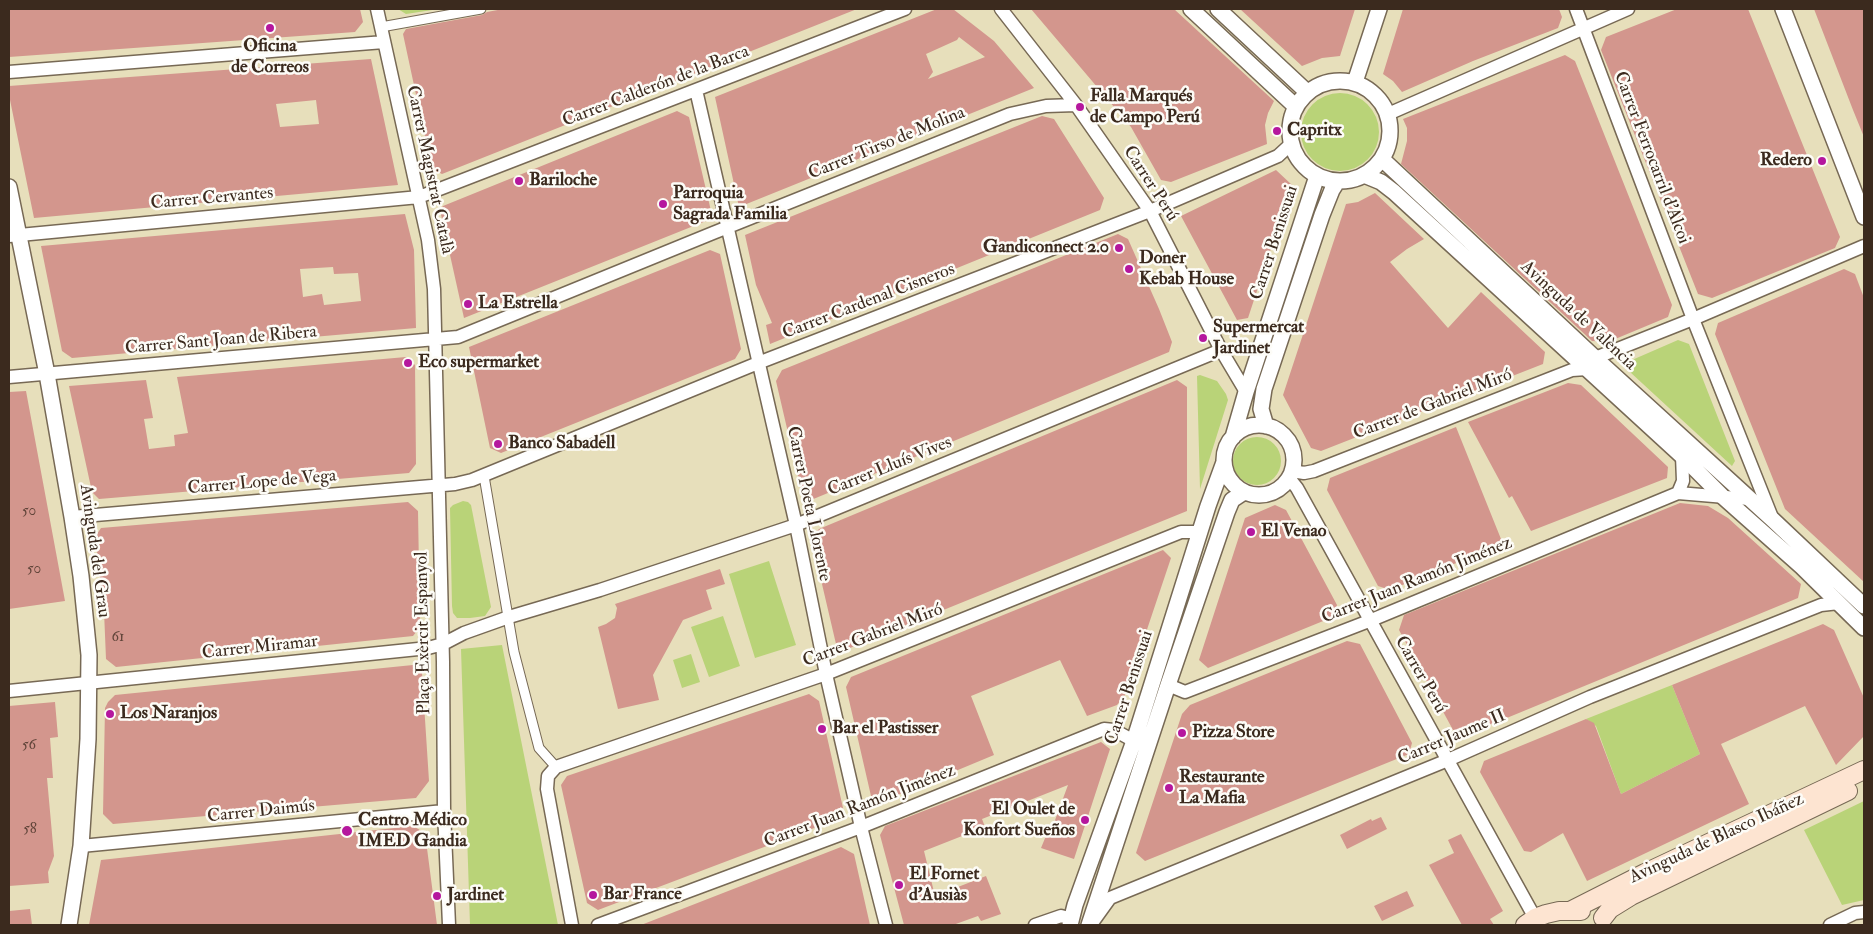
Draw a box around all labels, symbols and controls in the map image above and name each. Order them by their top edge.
marker: Oficina de Correos [264,22,276,34]
place label: Oficina de Correos [231,36,309,78]
street label: Carrer Calderón de la Barca [560,41,752,133]
street label: Carrer Ferrocarril d'Alcoi [1608,69,1694,247]
street label: Carrer Magistrat Català [401,84,457,256]
place label: Falla Marqués de Campo Perú [1090,86,1200,128]
marker: Falla Marqués de Campo Perú [1074,101,1086,113]
street label: Carrer Tirso de Molina [806,103,968,185]
place label: Capritx [1287,120,1342,142]
marker: Capritx [1271,125,1283,137]
street label: Carrer Perú [1118,142,1182,226]
place label: Redero [1760,150,1812,172]
marker: Redero [1816,155,1828,167]
place label: Bariloche [529,170,597,192]
marker: Bariloche [513,175,525,187]
street label: Carrer Cervantes [150,183,274,215]
place label: Parroquia Sagrada Familia [673,183,787,225]
street label: Carrer Benissuai [1246,183,1304,303]
marker: Parroquia Sagrada Familia [657,198,669,210]
place label: Gandiconnect 2.0 [983,237,1109,259]
marker: Gandiconnect 2.0 [1113,242,1125,254]
place label: Doner Kebab House [1139,248,1234,290]
street label: Avinguda de València [1516,257,1640,375]
street label: Carrer Cardenal Cisneros [780,259,958,345]
marker: Doner Kebab House [1123,263,1135,275]
place label: La Estrella [478,293,558,315]
marker: La Estrella [462,298,474,310]
place label: Supermercat Jardinet [1213,317,1304,359]
street label: Carrer Sant Joan de Ribera [124,322,318,360]
marker: Supermercat Jardinet [1197,332,1209,344]
place label: Eco supermarket [418,352,539,374]
marker: Eco supermarket [402,357,414,369]
street label: Carrer de Gabriel Miró [1351,365,1515,445]
street label: Carrer Poeta Llorente [781,424,835,584]
street label: Carrer Lluís Vives [825,432,955,502]
place label: Banco Sabadell [508,433,615,455]
marker: Banco Sabadell [492,438,504,450]
street label: Carrer Lope de Vega [187,466,337,500]
street label: Avinguda del Grau [74,483,114,619]
house number: 50 [22,503,36,521]
place label: El Venao [1261,521,1326,543]
marker: El Venao [1245,526,1257,538]
street label: Carrer Juan Ramón Jiménez [1319,533,1515,629]
street label: Plaça Exèrcit Espanyol [412,551,436,715]
house number: 50 [27,561,41,579]
street label: Carrer Gabriel Miró [800,599,946,673]
street label: Carrer Benissuai [1101,628,1159,748]
house number: 61 [112,629,124,647]
street label: Carrer Miramar [201,631,319,665]
street label: Carrer Perú [1389,633,1451,717]
place label: Los Naranjos [120,703,217,725]
street label: Carrer Jaume II [1395,706,1509,770]
marker: Los Naranjos [104,708,116,720]
place label: Bar el Pastisser [832,718,938,740]
place label: Pizza Store [1192,722,1274,744]
marker: Bar el Pastisser [816,723,828,735]
marker: Pizza Store [1176,727,1188,739]
house number: 56 [22,737,36,755]
street label: Carrer Juan Ramón Jiménez [761,760,959,854]
place label: Restaurante La Mafia [1179,767,1265,810]
marker: Restaurante La Mafia [1163,782,1175,794]
street label: Avinguda de Blasco Ibáñez [1626,789,1808,889]
street label: Carrer Daimús [206,796,316,828]
place label: El Oulet de Konfort Sueños [963,799,1075,842]
place label: Centro Médico IMED Gandia [358,810,467,852]
marker: El Oulet de Konfort Sueños [1079,814,1091,826]
house number: 58 [23,821,37,839]
marker: Centro Médico IMED Gandia [340,824,354,838]
place label: El Fornet d'Ausiàs [909,864,979,906]
marker: El Fornet d'Ausiàs [893,879,905,891]
place label: Bar France [603,884,682,906]
place label: Jardinet [447,885,504,907]
marker: Bar France [587,889,599,901]
marker: Jardinet [431,890,443,902]

